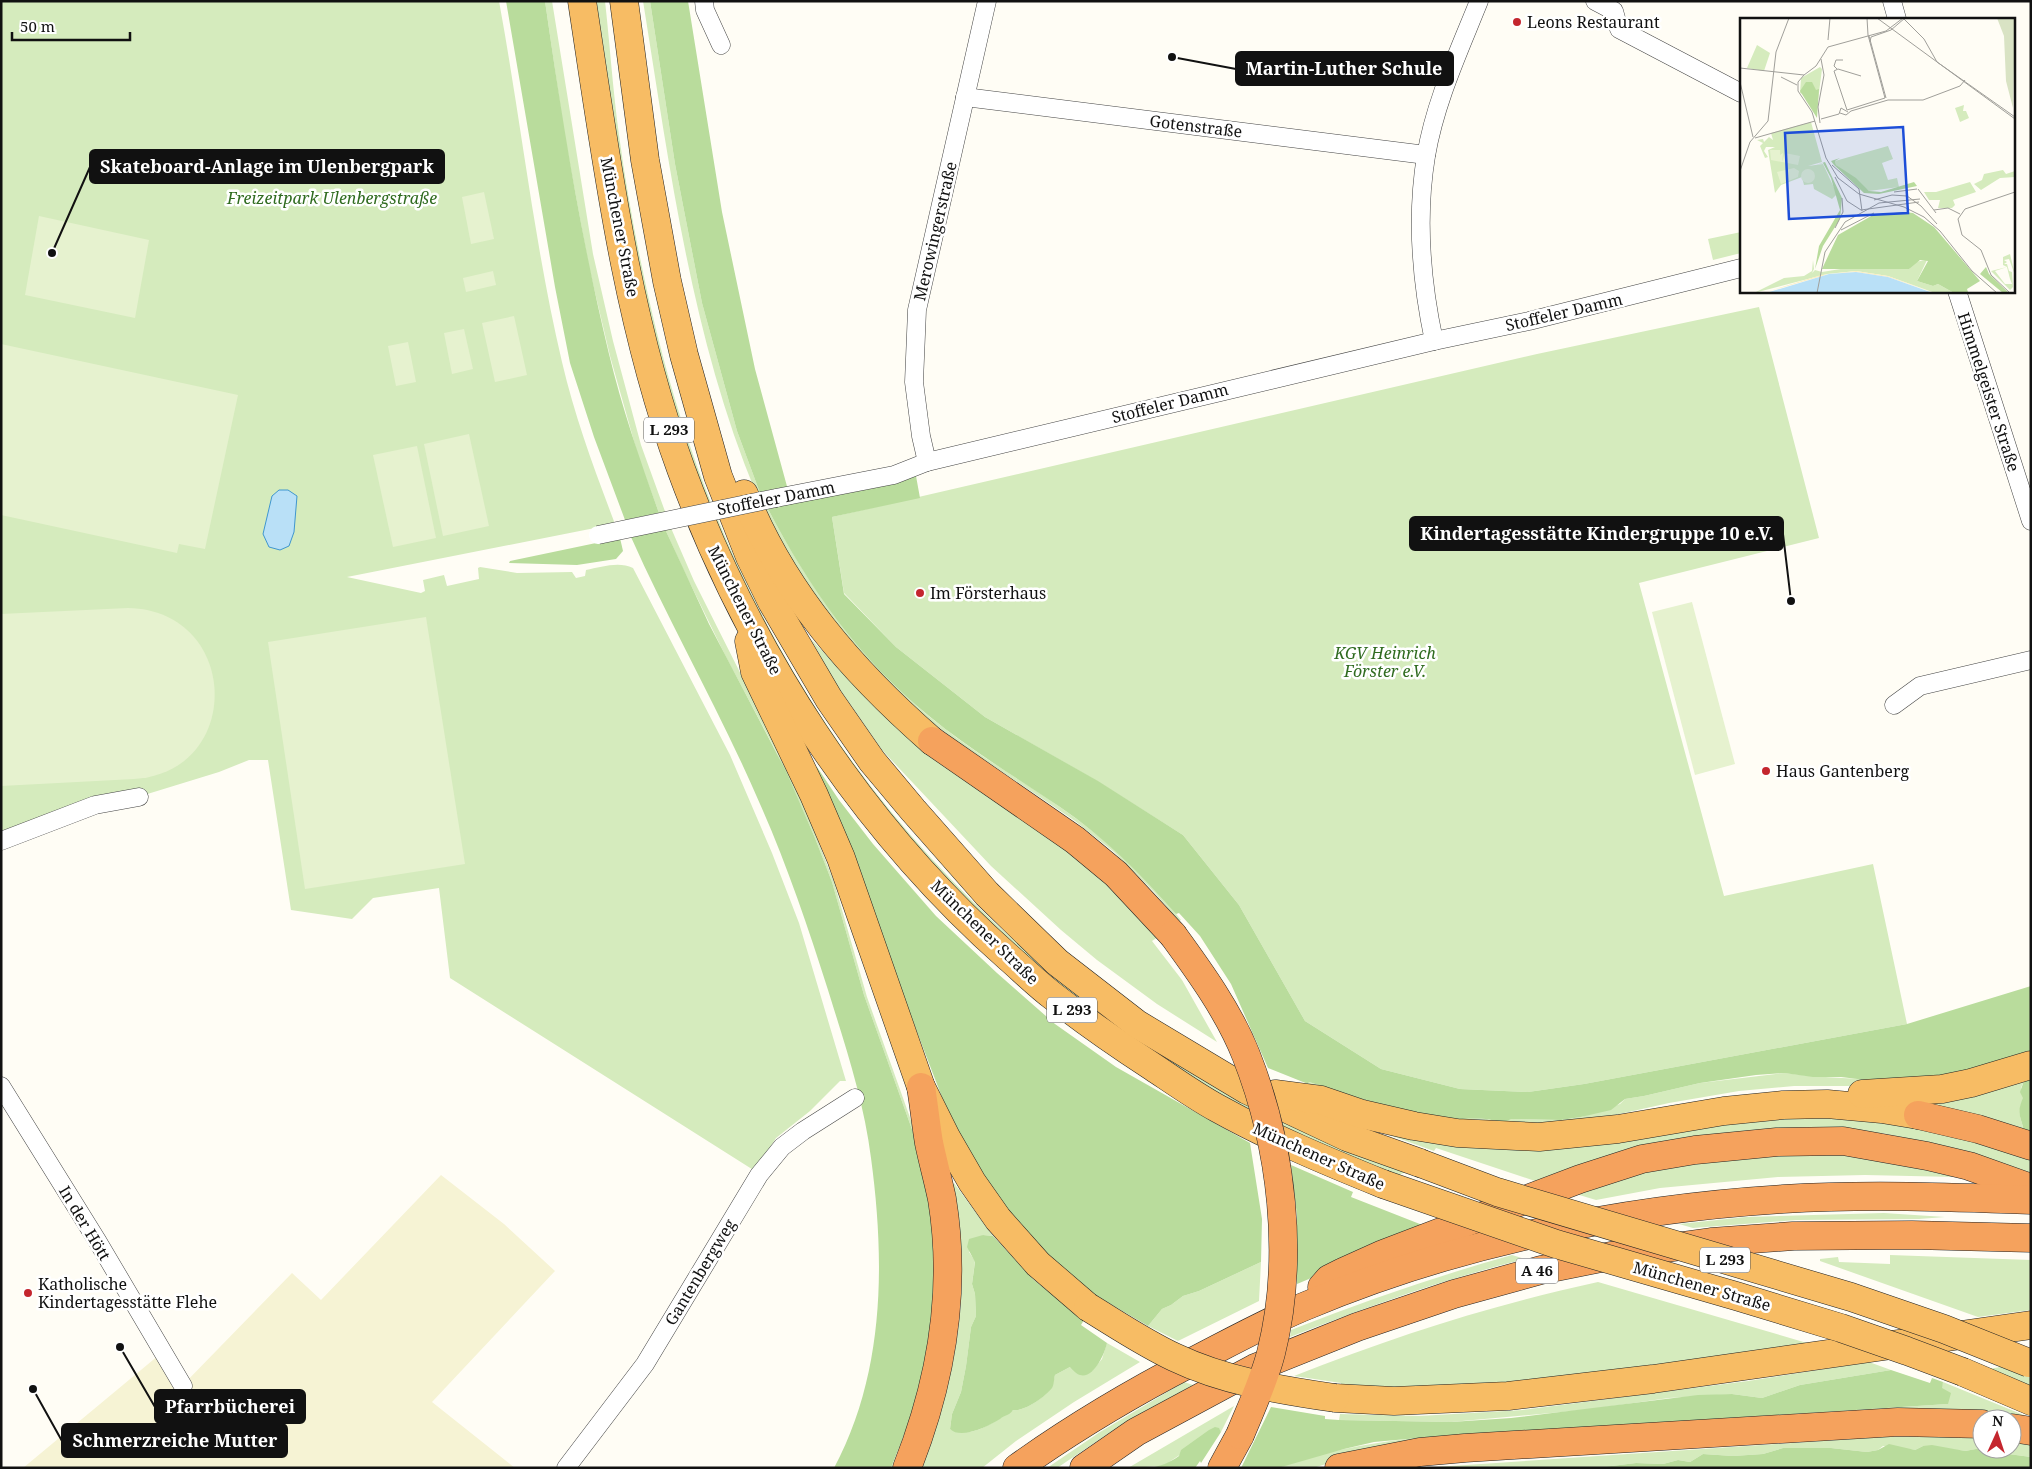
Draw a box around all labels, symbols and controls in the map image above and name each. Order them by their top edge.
scale bar [12,10,130,42]
place label: Leons Restaurant [1527,11,1660,33]
text: 50 m [20,16,55,36]
marker: Leons Restaurant [1511,16,1523,28]
inset map [1740,18,2014,292]
callout: Martin-Luther Schule [1236,52,1453,85]
text: Martin-Luther Schule [1246,56,1442,80]
street label: Gotenstraße [1148,109,1244,143]
callout: Skateboard-Anlage im Ulenbergpark [90,150,444,183]
text: Skateboard-Anlage im Ulenbergpark [100,154,434,178]
street label: Münchener Straße [596,155,644,299]
street label: Merowingerstraße [908,159,962,303]
park label: Freizeitpark Ulenbergstraße [226,187,437,209]
street label: Stoffeler Damm [1503,288,1625,336]
street label: Himmelgeister Straße [1953,309,2025,475]
street label: Stoffeler Damm [1109,378,1231,428]
road number: L 293 [644,418,694,442]
street label: Stoffeler Damm [715,476,837,520]
callout: Kindertagesstätte Kindergruppe 10 e.V. [1410,517,1783,550]
text: Kindertagesstätte Kindergruppe 10 e.V. [1420,521,1774,545]
street label: Münchener Straße [703,542,787,678]
place label: Im Försterhaus [930,582,1046,604]
marker: Im Försterhaus [914,587,926,599]
park label: KGV Heinrich Förster e.V. [1333,642,1436,682]
place label: Haus Gantenberg [1776,760,1909,782]
marker: Haus Gantenberg [1760,765,1772,777]
street label: Münchener Straße [926,875,1044,989]
road number: L 293 [1047,998,1097,1022]
street label: Münchener Straße [1250,1117,1388,1195]
street label: In der Hött [54,1181,116,1265]
street label: Gantenbergweg [659,1214,741,1329]
road number: L 293 [1700,1248,1750,1272]
street label: Münchener Straße [1631,1256,1773,1316]
road number: A 46 [1516,1258,1558,1284]
place label: Katholische Kindertagesstätte Flehe [38,1273,217,1313]
marker: Katholische Kindertagesstätte Flehe [22,1287,34,1299]
callout: Pfarrbücherei [155,1390,305,1423]
text: Pfarrbücherei [165,1394,296,1418]
north arrow [1972,1409,2022,1459]
text: N [1992,1411,2004,1430]
callout: Schmerzreiche Mutter [62,1424,287,1457]
text: Schmerzreiche Mutter [73,1428,278,1452]

